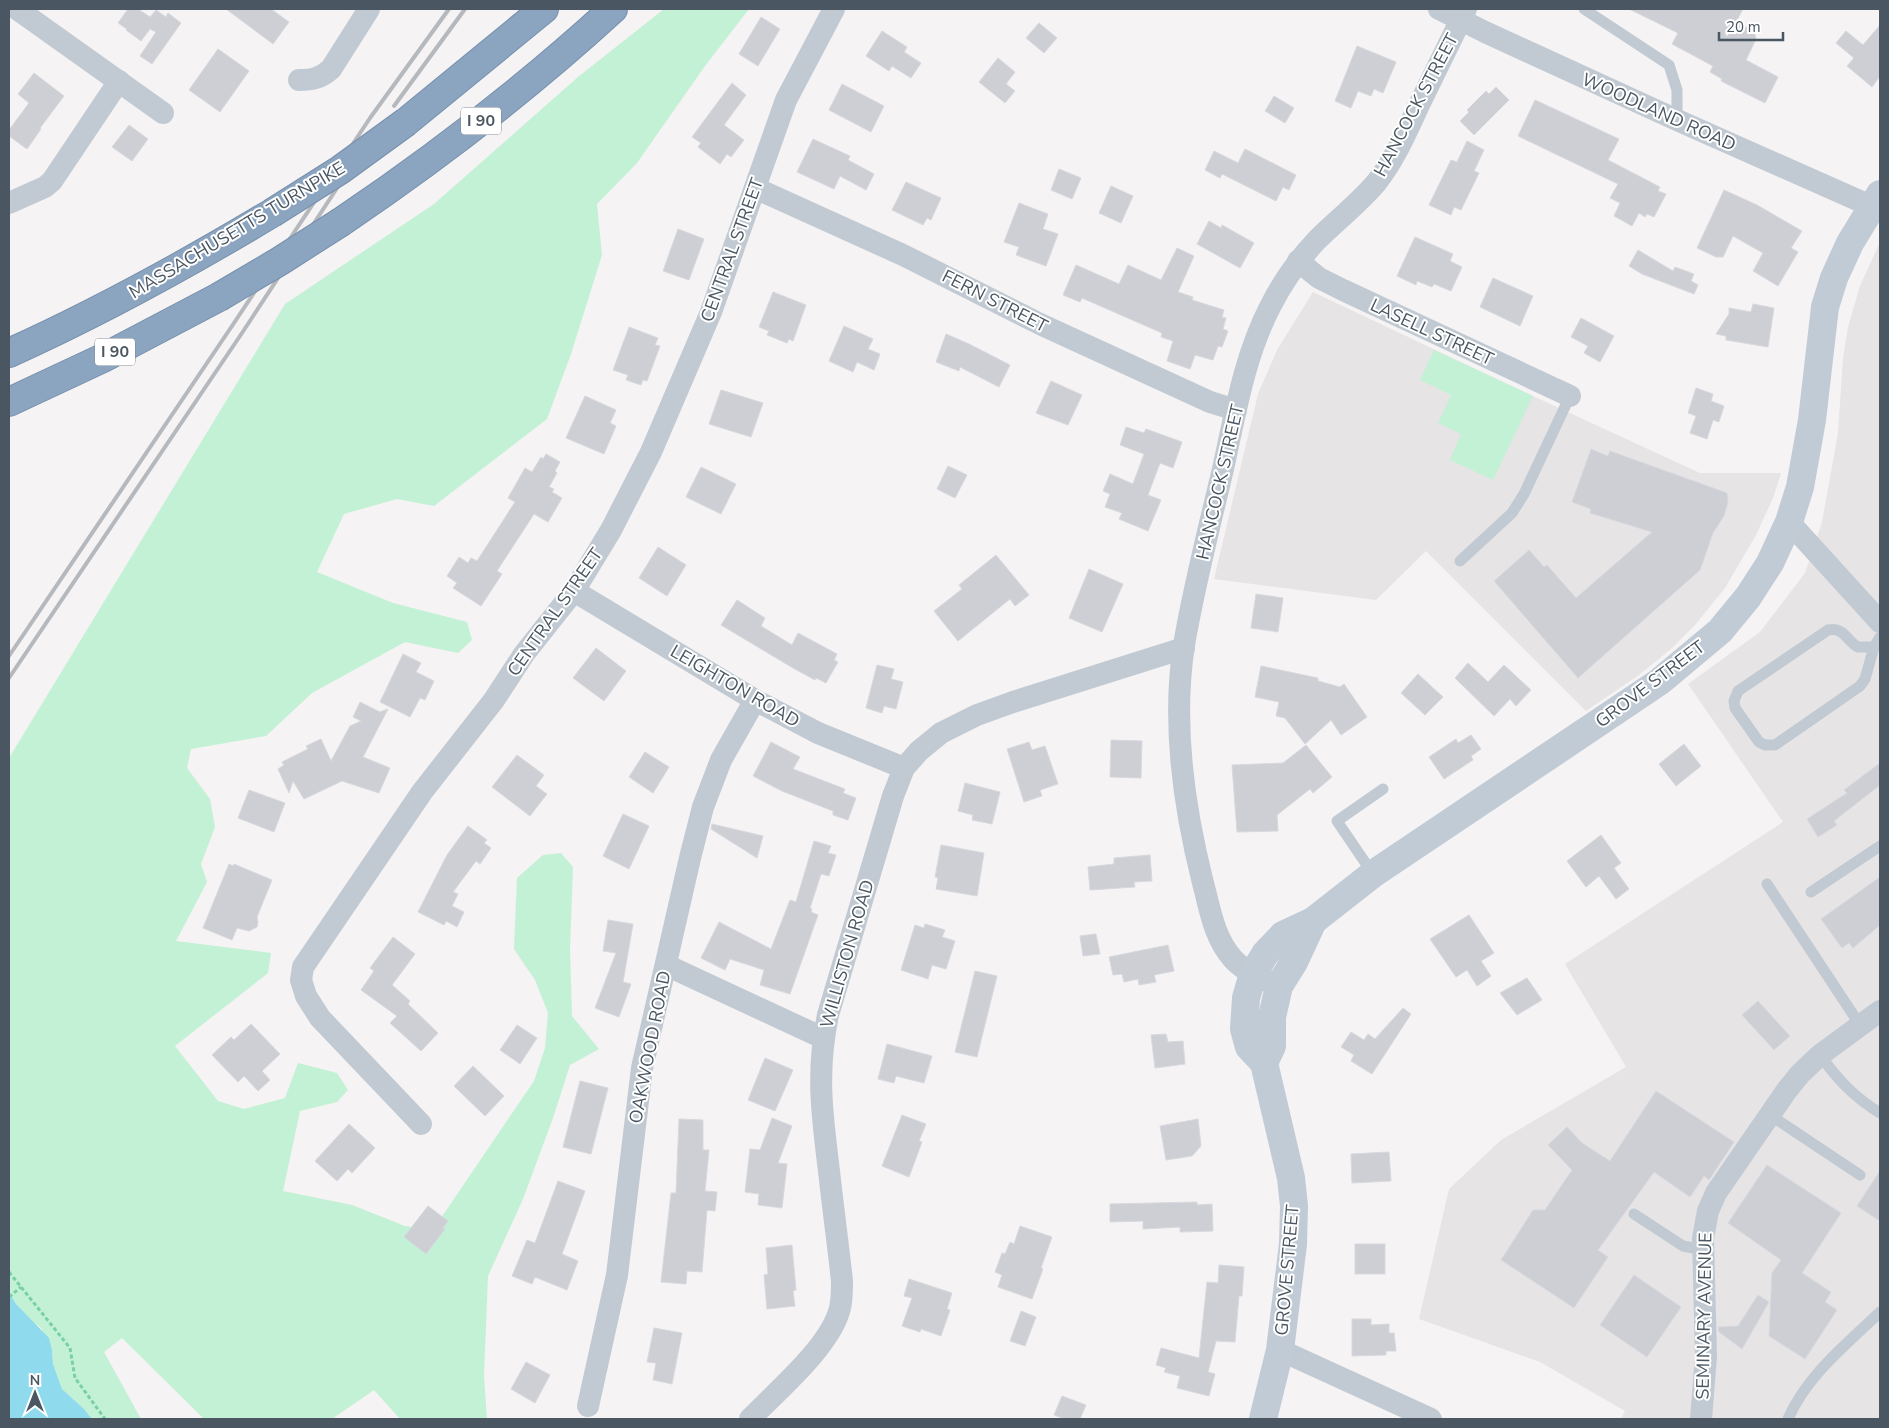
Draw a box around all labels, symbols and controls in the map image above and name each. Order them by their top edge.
scale bar [1719,10,1783,42]
text: 20 m [1726,17,1761,37]
street label: HANCOCK STREET [1368,29,1464,181]
street label: WOODLAND ROAD [1578,67,1740,157]
road number: I 90 [461,108,501,134]
street label: MASSACHUSETTS TURNPIKE [125,156,349,304]
street label: CENTRAL STREET [695,175,769,325]
street label: FERN STREET [938,264,1052,338]
street label: LASELL STREET [1366,293,1498,371]
road number: I 90 [95,338,135,366]
street label: HANCOCK STREET [1190,402,1250,562]
street label: CENTRAL STREET [502,543,608,681]
street label: GROVE STREET [1590,635,1710,733]
street label: LEIGHTON ROAD [666,639,804,733]
street label: WILLISTON ROAD [814,877,880,1031]
street label: OAKWOOD ROAD [623,969,677,1125]
street label: GROVE STREET [1269,1203,1305,1336]
street label: SEMINARY AVENUE [1691,1232,1717,1400]
north arrow [10,1368,60,1418]
text: N [30,1371,40,1390]

